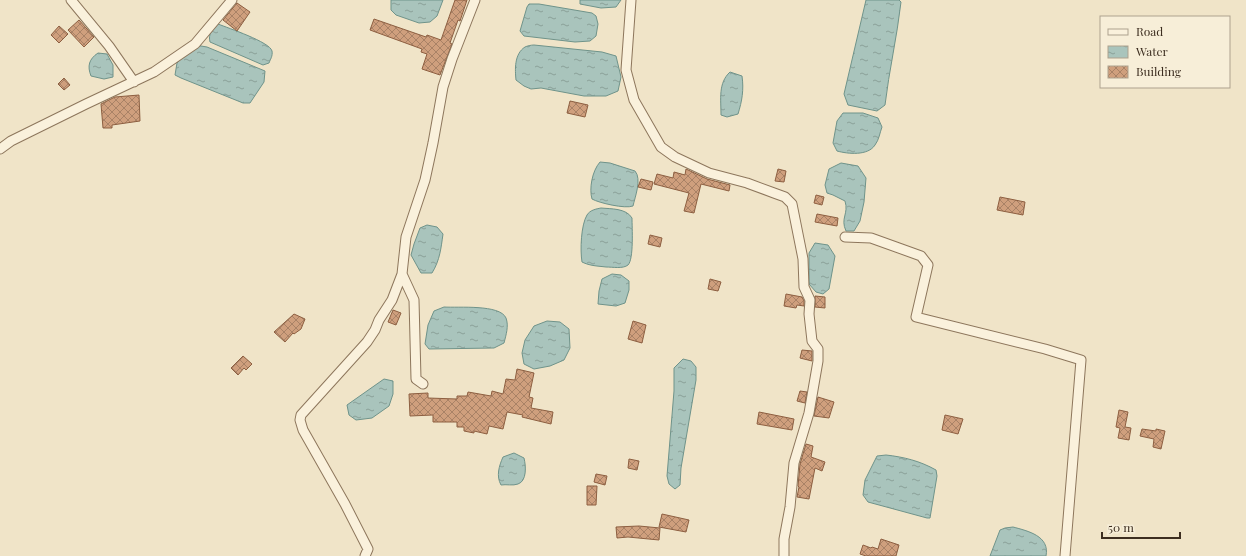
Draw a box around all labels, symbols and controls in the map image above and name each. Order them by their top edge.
legend [1100,16,1230,88]
text: Road [1136,23,1163,39]
text: Water [1135,43,1169,59]
text: Building [1136,63,1182,79]
scale bar [1102,514,1180,540]
text: 50 m [1108,519,1134,535]

